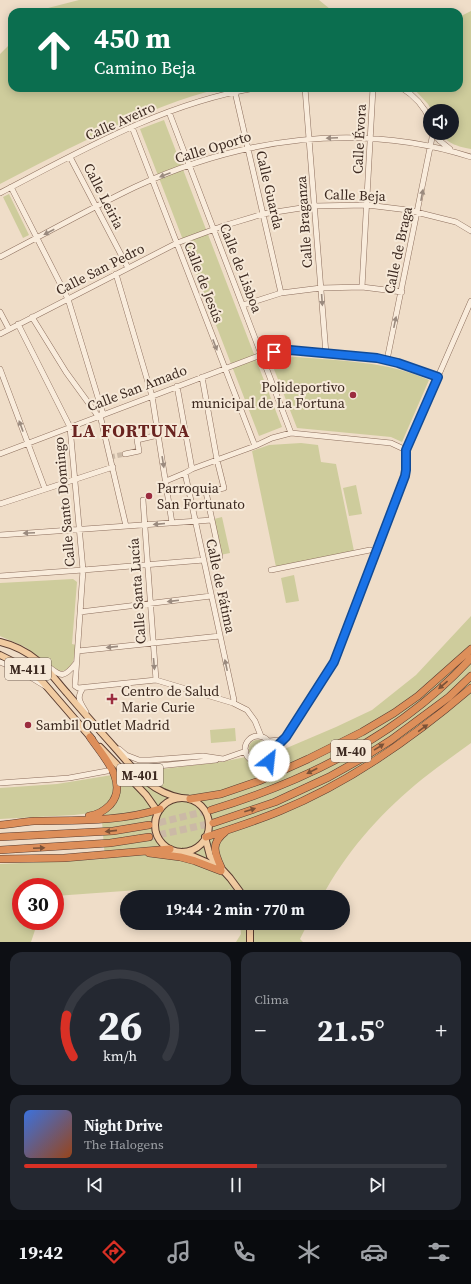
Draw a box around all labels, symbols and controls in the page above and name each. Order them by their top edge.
text: 450 m [94,19,171,57]
icon: ahead [28,24,80,76]
text: Camino Beja [94,55,196,80]
street label: Calle Aveiro [82,97,158,145]
street label: Calle Évora [347,103,371,175]
map controls [423,104,459,140]
button: sound [423,104,459,140]
street label: Calle Oporto [172,126,254,168]
one-way arrow [326,134,338,141]
street label: Calle Guarda [251,149,289,232]
street label: Calle Leiria [79,160,130,233]
one-way arrow [159,172,171,178]
street label: Calle Braganza [291,174,317,269]
street label: Calle Beja [324,184,387,206]
one-way arrow [419,188,425,201]
street label: Calle de Braga [379,204,417,295]
street label: Calle de Lisboa [215,220,268,316]
one-way arrow [43,229,54,235]
street label: Calle San Pedro [52,238,148,300]
street label: Calle de Jesús [179,239,229,325]
one-way arrow [318,294,325,306]
one-way arrow [393,316,399,328]
pin [257,335,291,369]
one-way arrow [213,339,219,351]
icon: arrive [263,341,285,363]
street label: Calle San Amado [84,360,190,416]
place label: Polideportivo municipal de La Fortuna [191,377,346,413]
marker: Polideportivo municipal de La Fortuna [348,390,358,400]
district label: LA FORTUNA [72,418,191,443]
one-way arrow [18,420,24,432]
street label: Calle Santo Domingo [48,436,80,568]
one-way arrow [160,456,166,468]
place label: Parroquia San Fortunato [157,478,245,514]
marker: Parroquia San Fortunato [144,491,154,501]
one-way arrow [153,521,165,528]
one-way arrow [22,530,35,536]
street label: Calle Santa Lucía [123,536,151,645]
street label: Calle de Fátima [201,537,241,636]
one-way arrow [167,598,179,604]
one-way arrow [106,644,118,651]
road number: M-411 [5,658,51,680]
one-way arrow [151,658,158,670]
one-way arrow [223,659,229,671]
one-way arrow [438,680,449,689]
place label: Centro de Salud Marie Curie [121,681,219,717]
marker: Centro de Salud Marie Curie [106,693,118,705]
place label: Sambil Outlet Madrid [36,715,170,735]
marker: Sambil Outlet Madrid [23,720,33,730]
one-way arrow [417,724,428,732]
position arrow [248,740,290,782]
road number: M-40 [331,740,371,762]
one-way arrow [374,744,385,751]
road number: M-401 [117,764,163,786]
one-way arrow [306,768,318,775]
one-way arrow [245,807,257,813]
one-way arrow [105,828,117,835]
one-way arrow [33,844,45,851]
speed limit sign: 30 [12,878,64,930]
text: 19:44 · 2 min · 770 m [166,899,305,920]
text: Clima [255,991,289,1008]
text: 26 [98,996,143,1053]
text: 21.5° [317,1010,385,1051]
text: − [255,1015,266,1045]
text: + [435,1015,447,1045]
text: km/h [103,1045,138,1065]
text: Night Drive [84,1115,163,1136]
text: The Halogens [84,1136,164,1153]
icon: previous [84,1174,106,1196]
icon: pause [225,1174,247,1196]
icon: next [366,1174,388,1196]
icon: directions [100,1238,128,1266]
icon: music [165,1238,193,1266]
icon: phone [230,1238,258,1266]
icon: climate [295,1238,323,1266]
icon: car [360,1238,388,1266]
icon: filters [425,1238,453,1266]
text: 19:42 [18,1240,63,1265]

